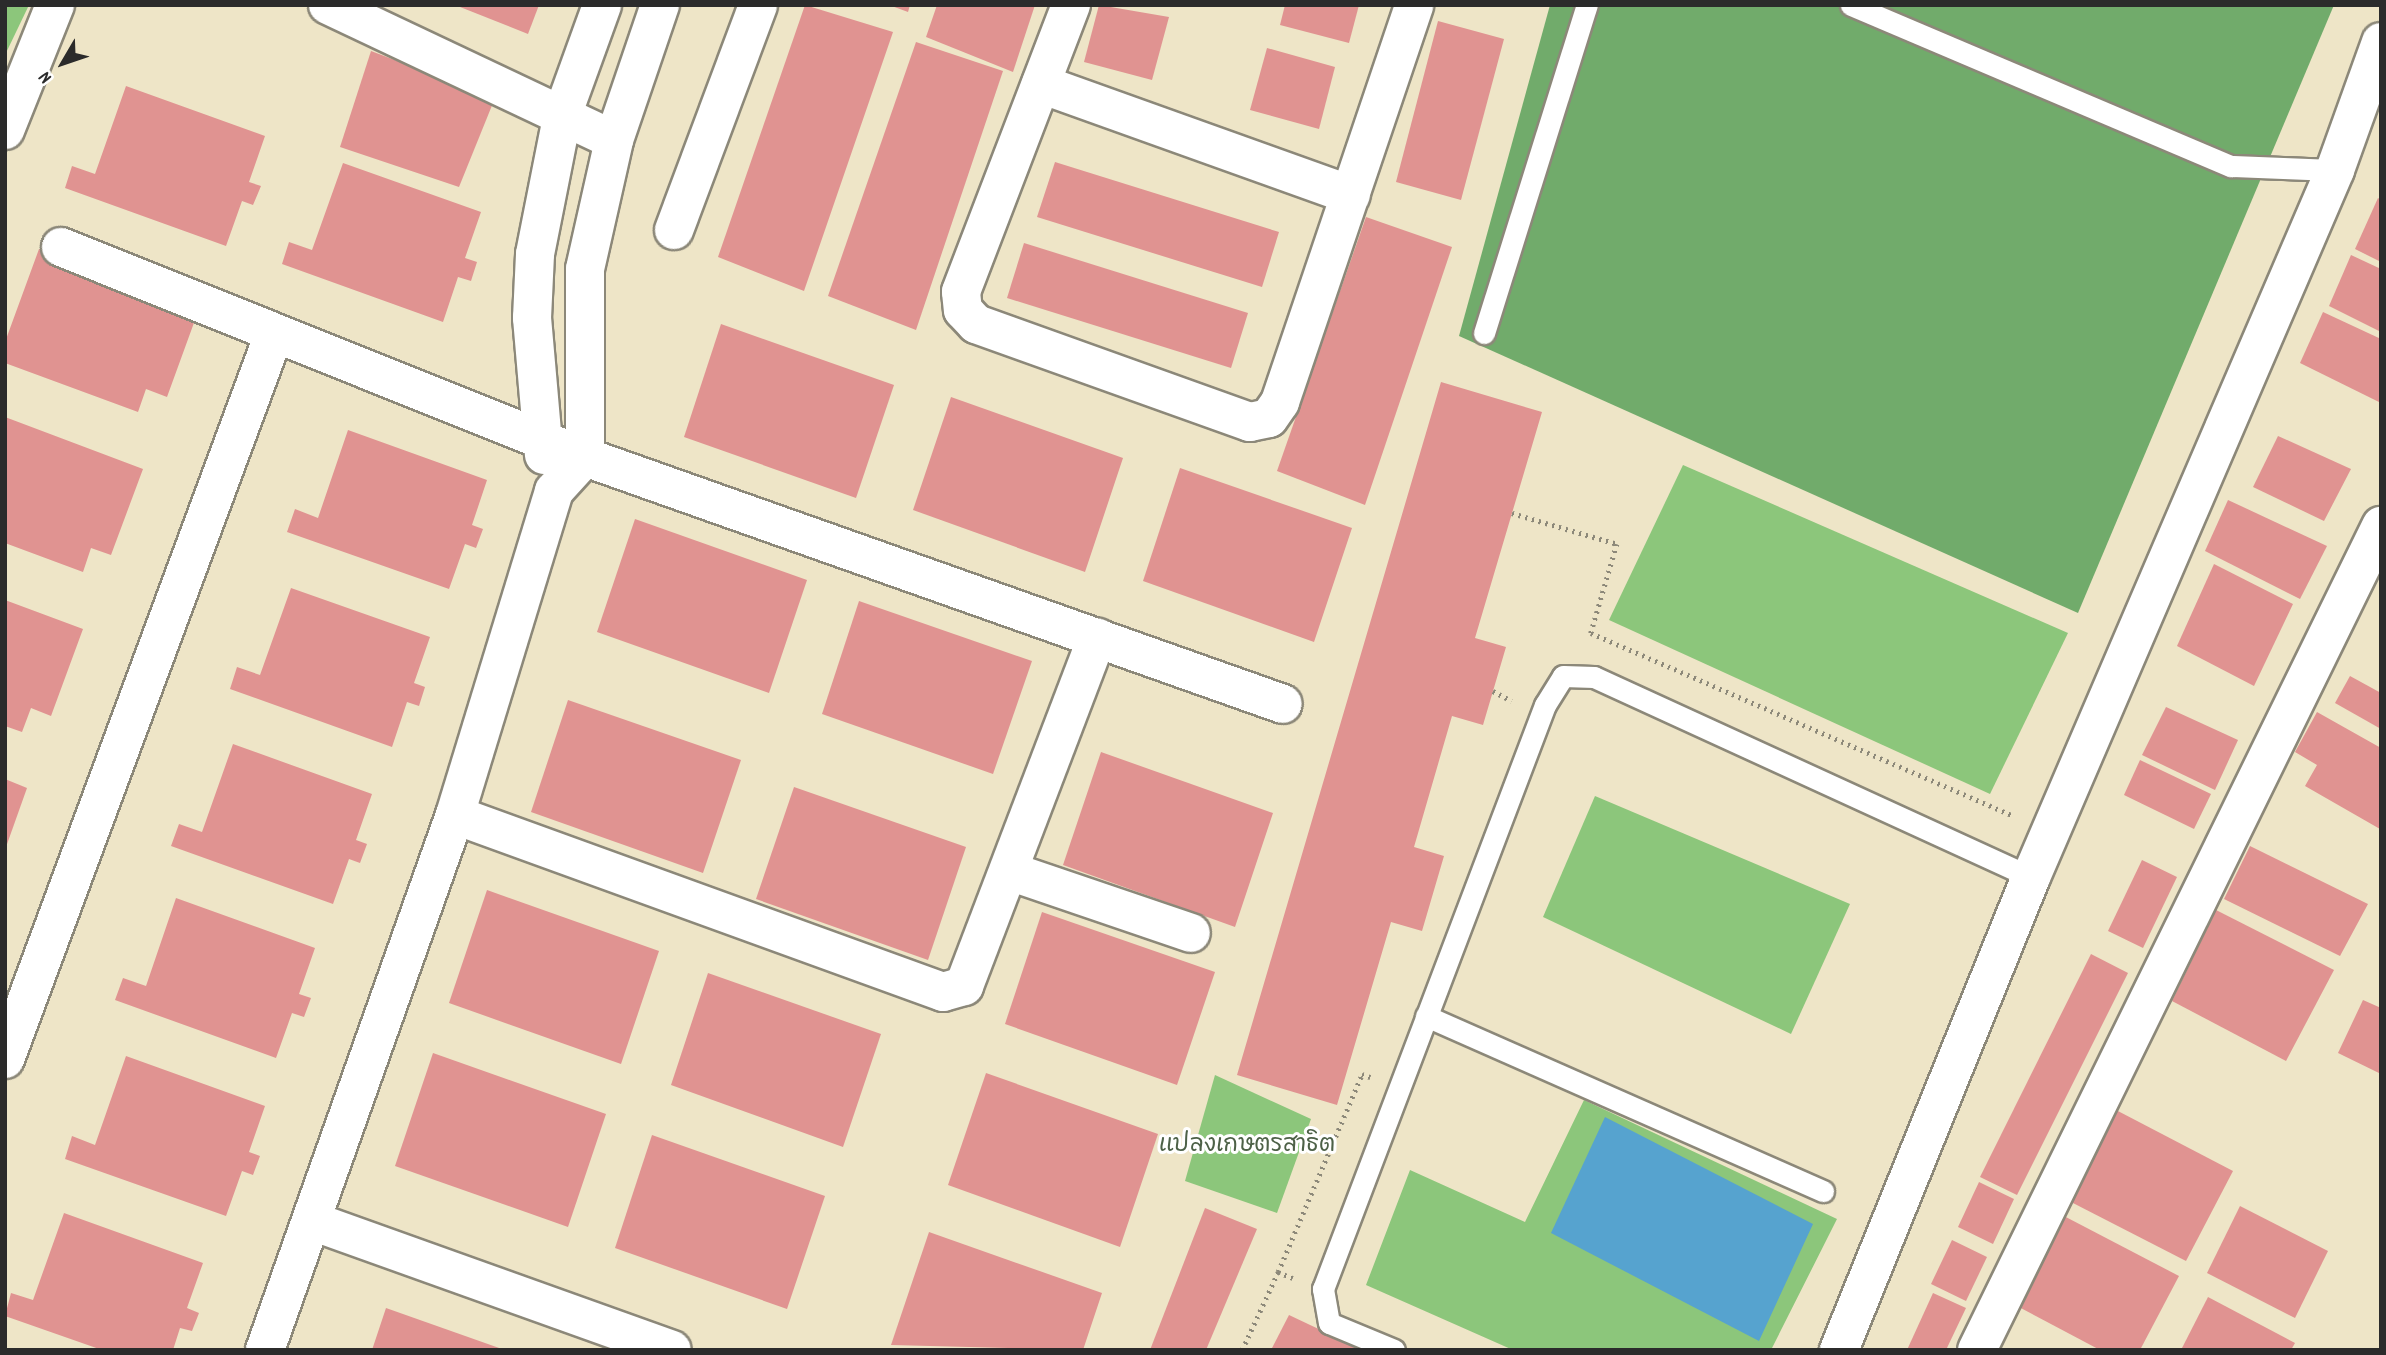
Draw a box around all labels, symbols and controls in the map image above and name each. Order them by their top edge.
north arrow [28,28,98,98]
text: N [33,64,60,89]
park label: แปลงเกษตรสาธิต [1159,1133,1335,1161]

